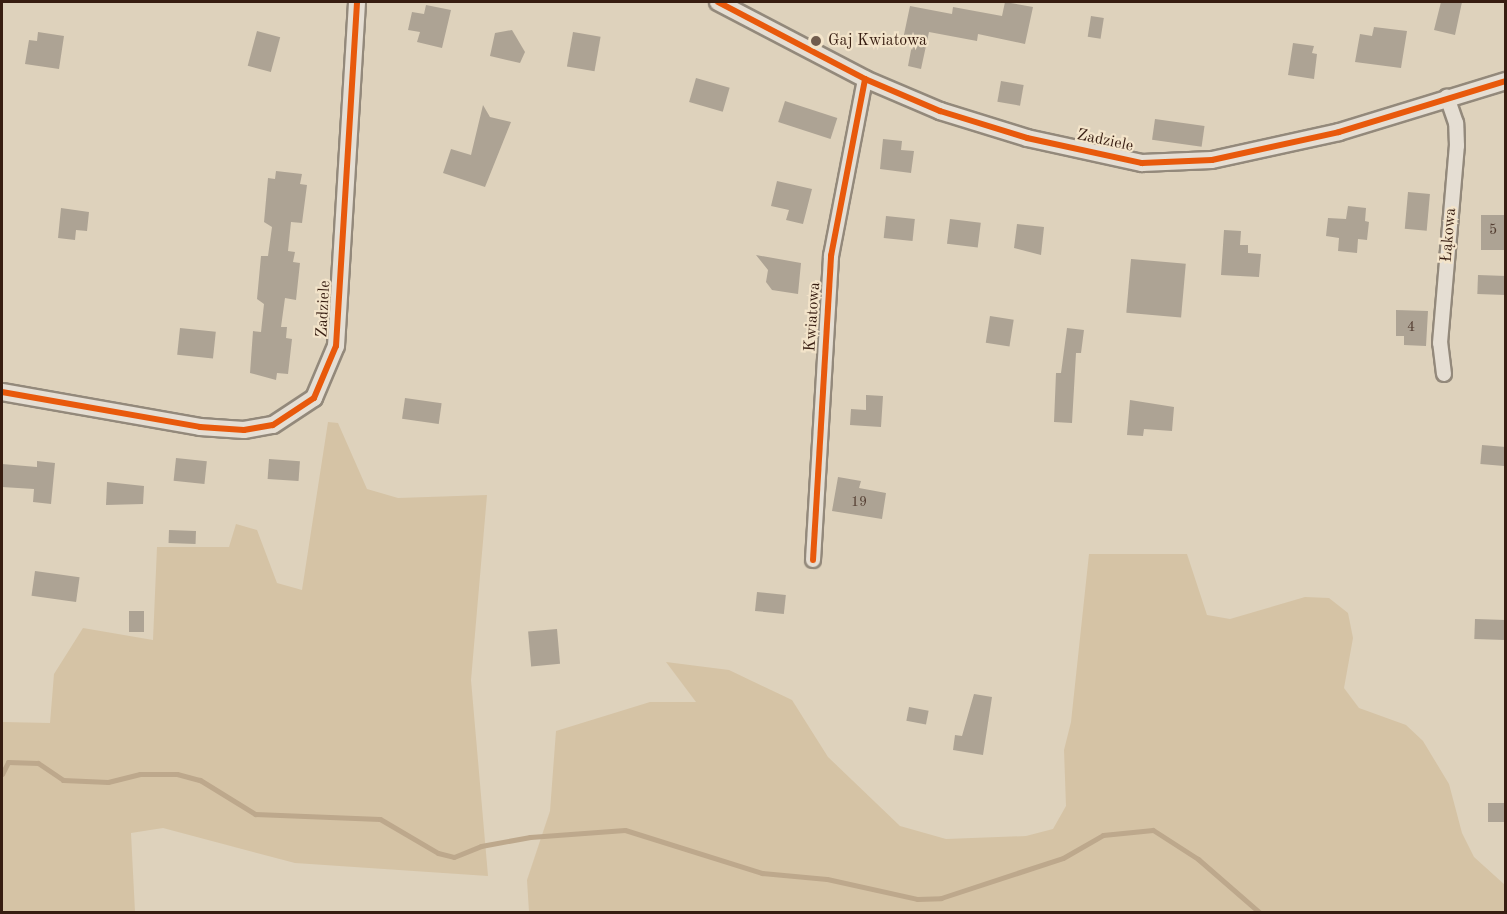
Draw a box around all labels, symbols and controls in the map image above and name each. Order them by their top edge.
place label: Gaj Kwiatowa [828,31,927,51]
marker: Gaj Kwiatowa [809,34,823,48]
street label: Zadziele [1075,126,1135,156]
street label: Łąkowa [1437,207,1461,263]
house number: 5 [1489,222,1497,238]
street label: Zadziele [313,280,335,338]
street label: Kwiatowa [801,282,825,352]
house number: 4 [1407,319,1415,335]
house number: 19 [851,494,867,510]

